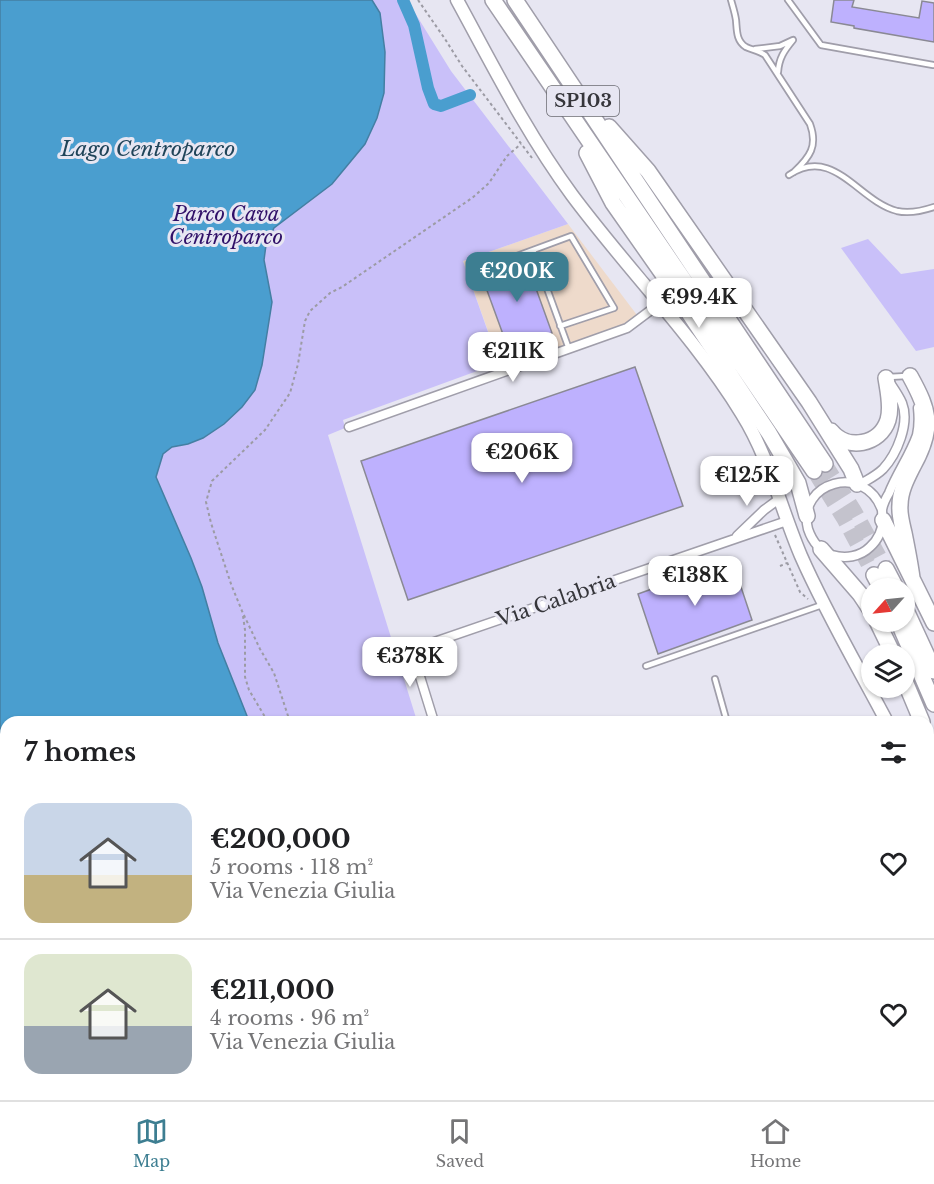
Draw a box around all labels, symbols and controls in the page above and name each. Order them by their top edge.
road number: SP103 [547,86,619,116]
water label: Lago Centroparco [60,136,235,162]
park label: Parco Cava Centroparco [169,202,283,249]
pin: €200K [475,252,559,303]
text: €200K [480,259,554,283]
pin: €99.4K [650,278,748,329]
text: €99.4K [661,285,737,309]
pin: €211K [471,332,555,383]
text: €211K [482,339,544,363]
pin: €206K [480,433,564,484]
text: €206K [485,440,559,464]
pin: €125K [705,456,789,507]
text: €125K [714,463,780,487]
pin: €138K [653,556,737,607]
text: €138K [662,563,728,587]
street label: Via Calabria [492,568,619,632]
north arrow [861,578,915,632]
map controls [861,578,915,698]
pin: €378K [368,637,452,688]
text: €378K [376,644,444,668]
button: layers [861,644,915,698]
text: 7 homes [24,736,136,768]
icon: filters [877,736,910,769]
text: €200,000 [210,823,351,855]
icon: home [72,827,144,899]
icon: heart [877,847,910,880]
text: 5 rooms · 118 m² [210,855,373,879]
text: Via Venezia Giulia [210,879,395,903]
text: €211,000 [210,974,335,1006]
icon: home [72,978,144,1050]
icon: heart [877,998,910,1031]
text: 4 rooms · 96 m² [210,1006,369,1030]
text: Via Venezia Giulia [210,1030,395,1054]
tab: Map [133,1115,170,1171]
tab: Saved [436,1115,484,1171]
tab: Home [750,1115,801,1171]

